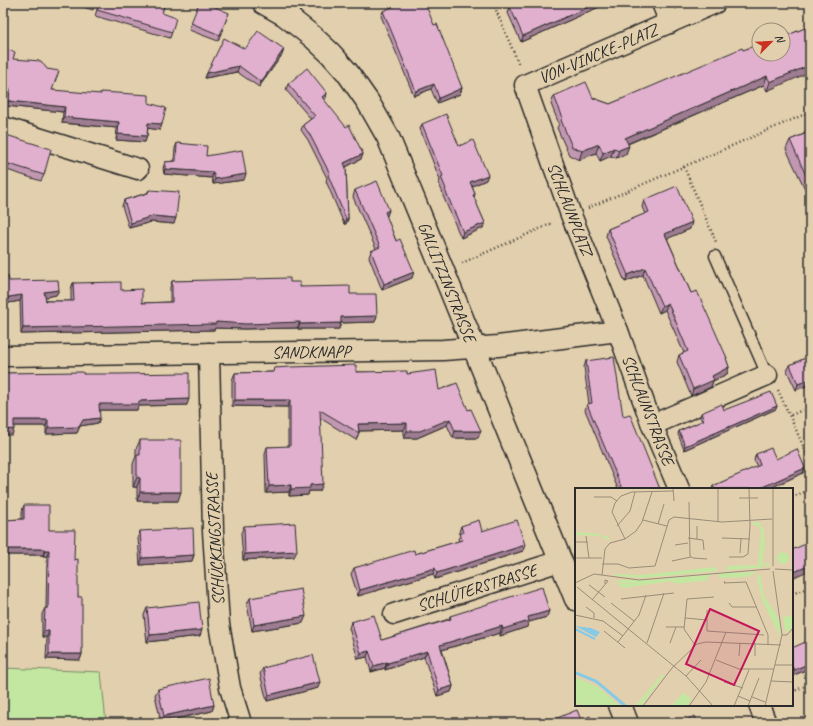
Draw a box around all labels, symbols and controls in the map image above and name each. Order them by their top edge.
street label: VON-VINCKE-PLATZ [536,18,663,88]
north arrow [751,22,791,62]
text: N [772,32,789,46]
street label: SCHLAUNPLATZ [543,160,598,261]
street label: GALLITZINSTRASSE [413,219,482,348]
street label: SANDKNAPP [272,341,353,363]
street label: SCHLAUNSTRASSE [617,352,679,470]
street label: SCHÜCKINGSTRASSE [201,469,229,606]
inset map [575,488,793,706]
street label: SCHLÜTERSTRASSE [415,559,542,616]

